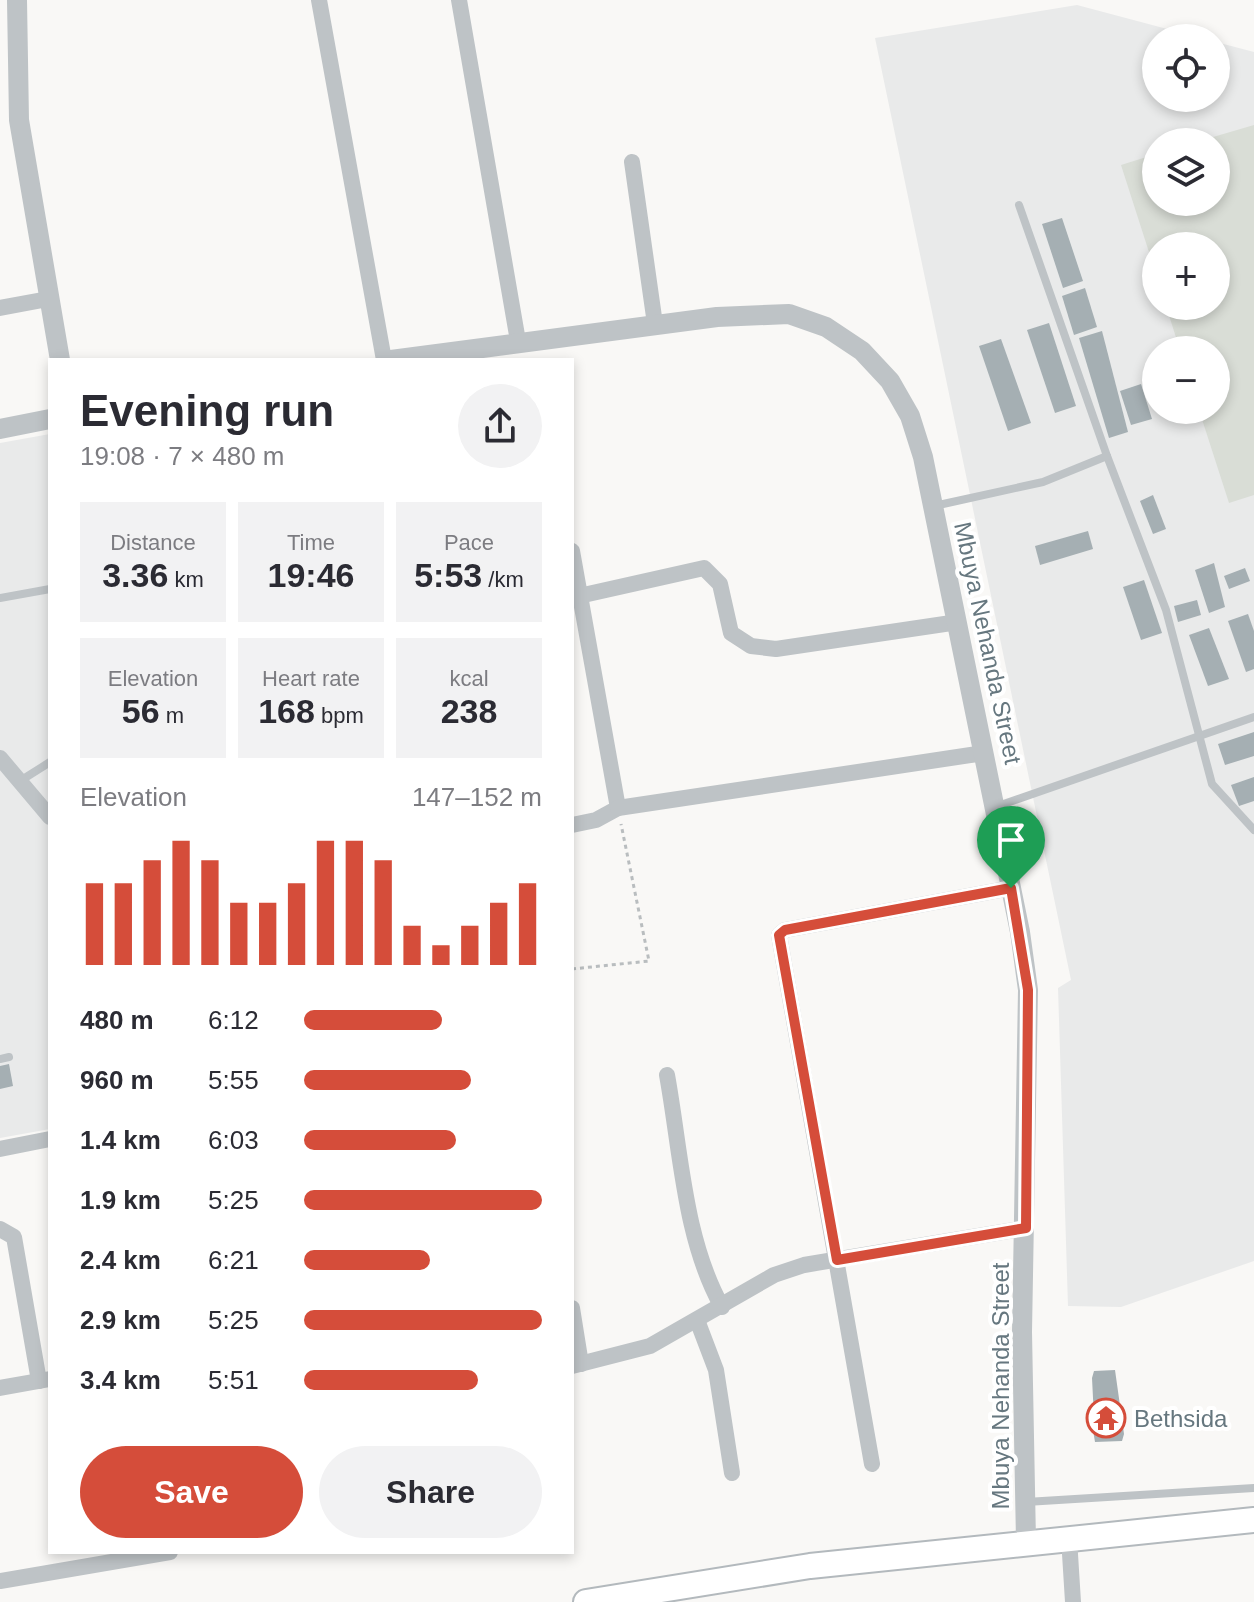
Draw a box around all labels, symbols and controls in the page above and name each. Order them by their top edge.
map controls [1142,24,1230,424]
button: locate [1142,24,1230,112]
button: layers [1142,128,1230,216]
button: + [1142,232,1230,320]
button: − [1142,336,1230,424]
button: share [458,384,542,468]
text: Evening run [80,386,334,435]
text: 19:08 · 7 × 480 m [80,441,285,471]
street label: Mbuya Nehanda Street [949,519,1027,767]
text: Distance [110,530,196,555]
text: Time [287,530,335,555]
text: Pace [444,530,494,555]
text: 3.36 [102,556,168,594]
text: 19:46 [268,556,354,594]
text: 5:53 [414,556,482,594]
text: km [168,567,204,592]
text: /km [482,567,524,592]
text: Elevation [108,666,198,691]
text: Heart rate [262,666,360,691]
text: kcal [449,666,489,691]
text: 56 [122,692,160,730]
text: 168 [258,692,315,730]
text: 238 [441,692,497,730]
text: m [160,703,184,728]
text: bpm [315,703,364,728]
text: Elevation [80,782,187,812]
text: 147–152 m [412,782,542,812]
pin [977,806,1045,888]
icon: arrive [989,818,1033,862]
text: 480 m [80,1005,154,1035]
text: 6:12 [208,1005,259,1035]
text: 960 m [80,1065,154,1095]
text: 5:55 [208,1065,259,1095]
text: 1.4 km [80,1125,161,1155]
text: 6:03 [208,1125,259,1155]
text: 1.9 km [80,1185,161,1215]
text: 5:25 [208,1185,259,1215]
text: 2.4 km [80,1245,161,1275]
text: 6:21 [208,1245,259,1275]
street label: Mbuya Nehanda Street [987,1262,1014,1509]
text: 2.9 km [80,1305,161,1335]
text: 5:25 [208,1305,259,1335]
text: 3.4 km [80,1365,161,1395]
text: 5:51 [208,1365,259,1395]
temple icon: Bethsida [1085,1397,1127,1439]
place label: Bethsida [1134,1405,1228,1432]
button: Save [80,1446,303,1538]
button: Share [319,1446,542,1538]

